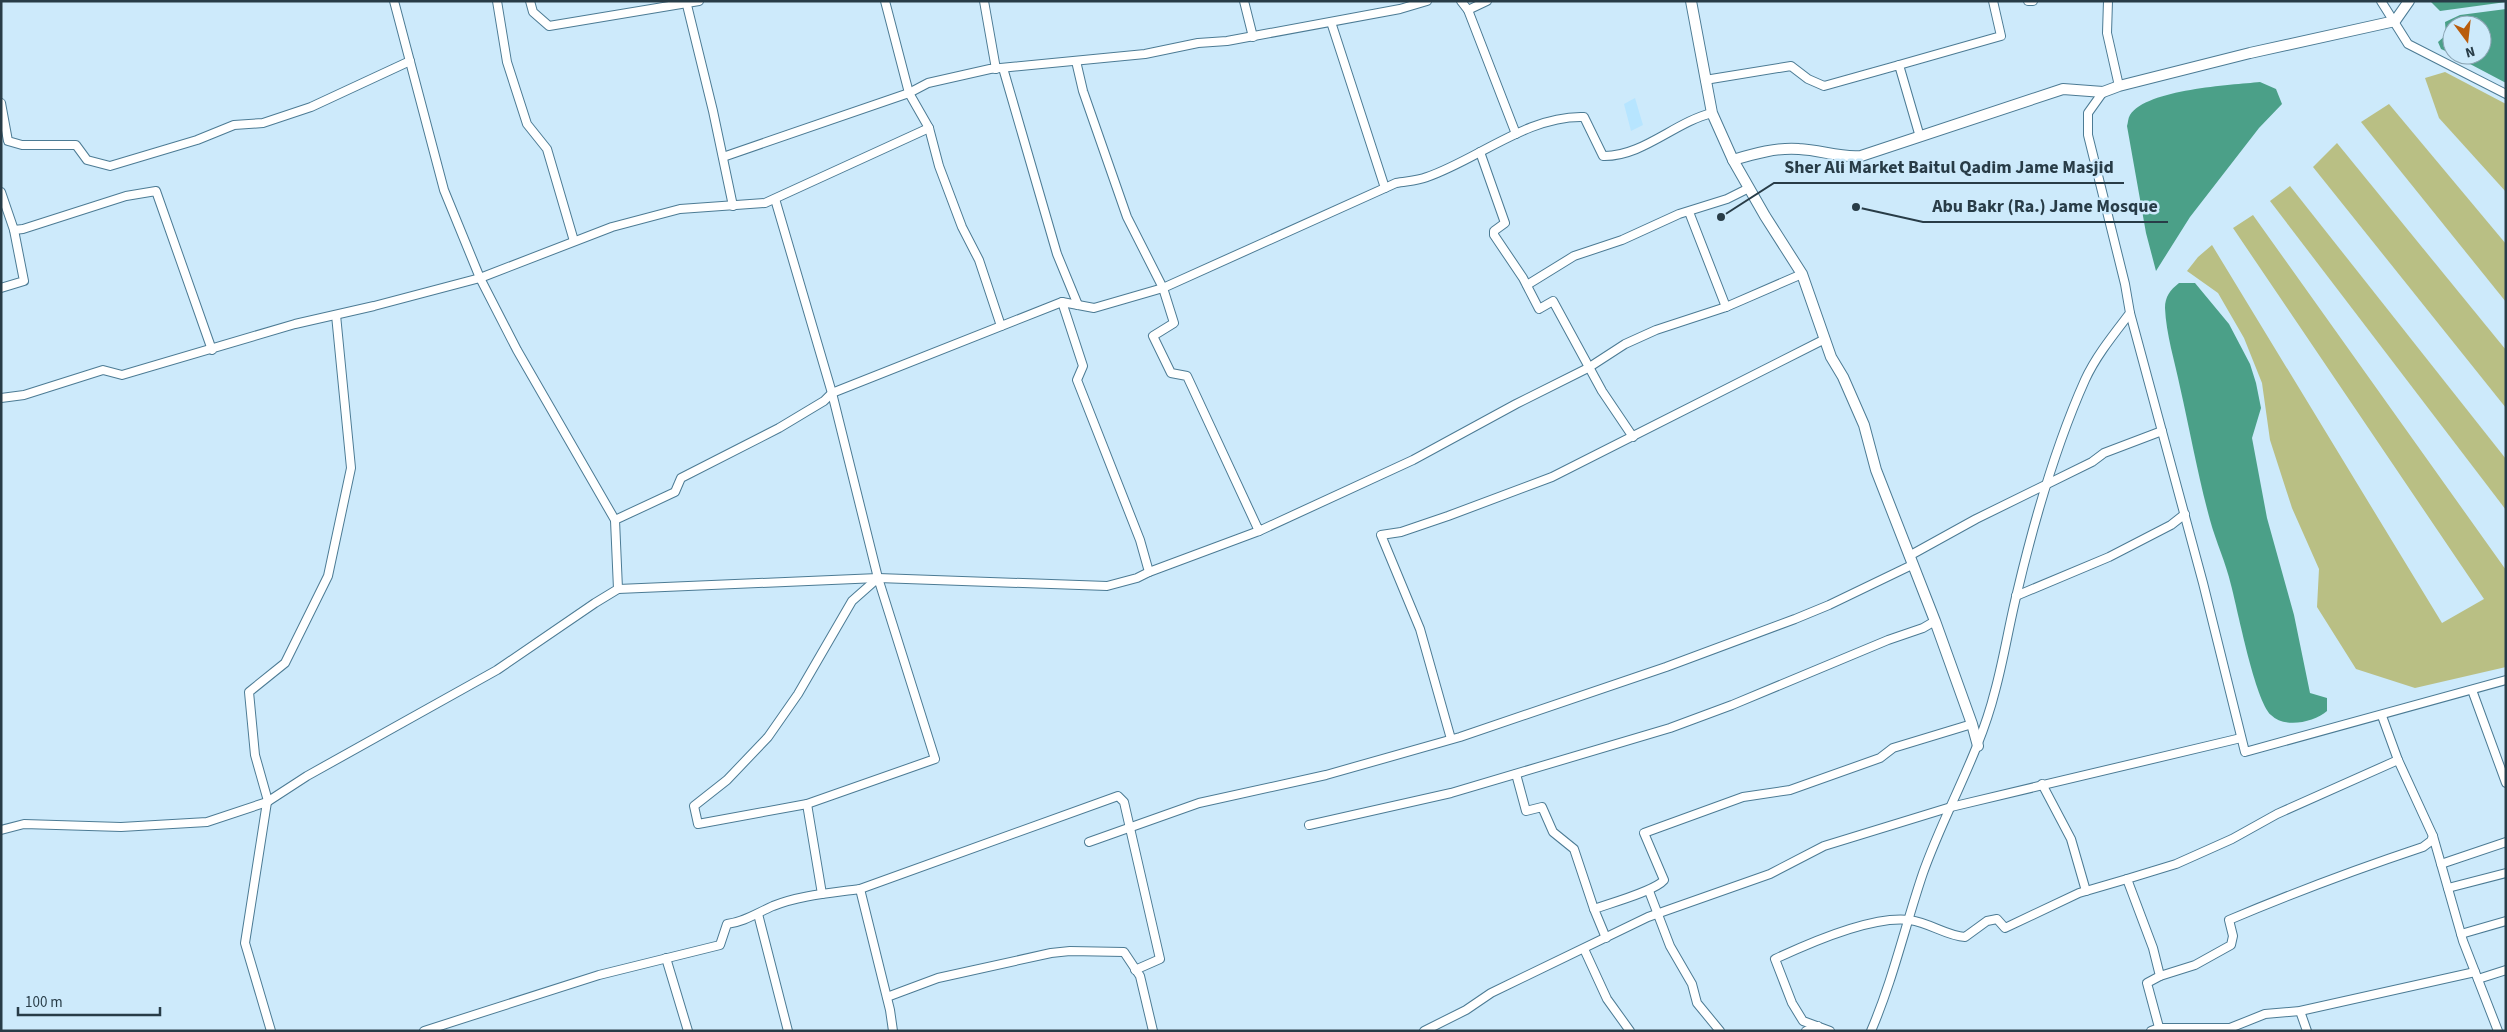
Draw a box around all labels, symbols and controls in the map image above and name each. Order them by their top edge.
north arrow [2442,15,2492,65]
text: N [2463,41,2477,62]
callout: Sher Ali Market Baitul Qadim Jame Masjid [1774,150,2124,183]
text: Sher Ali Market Baitul Qadim Jame Masjid [1784,155,2114,180]
callout: Abu Bakr (Ra.) Jame Mosque [1923,189,2168,222]
text: Abu Bakr (Ra.) Jame Mosque [1931,194,2158,219]
scale bar [18,984,160,1016]
text: 100 m [25,992,63,1013]

